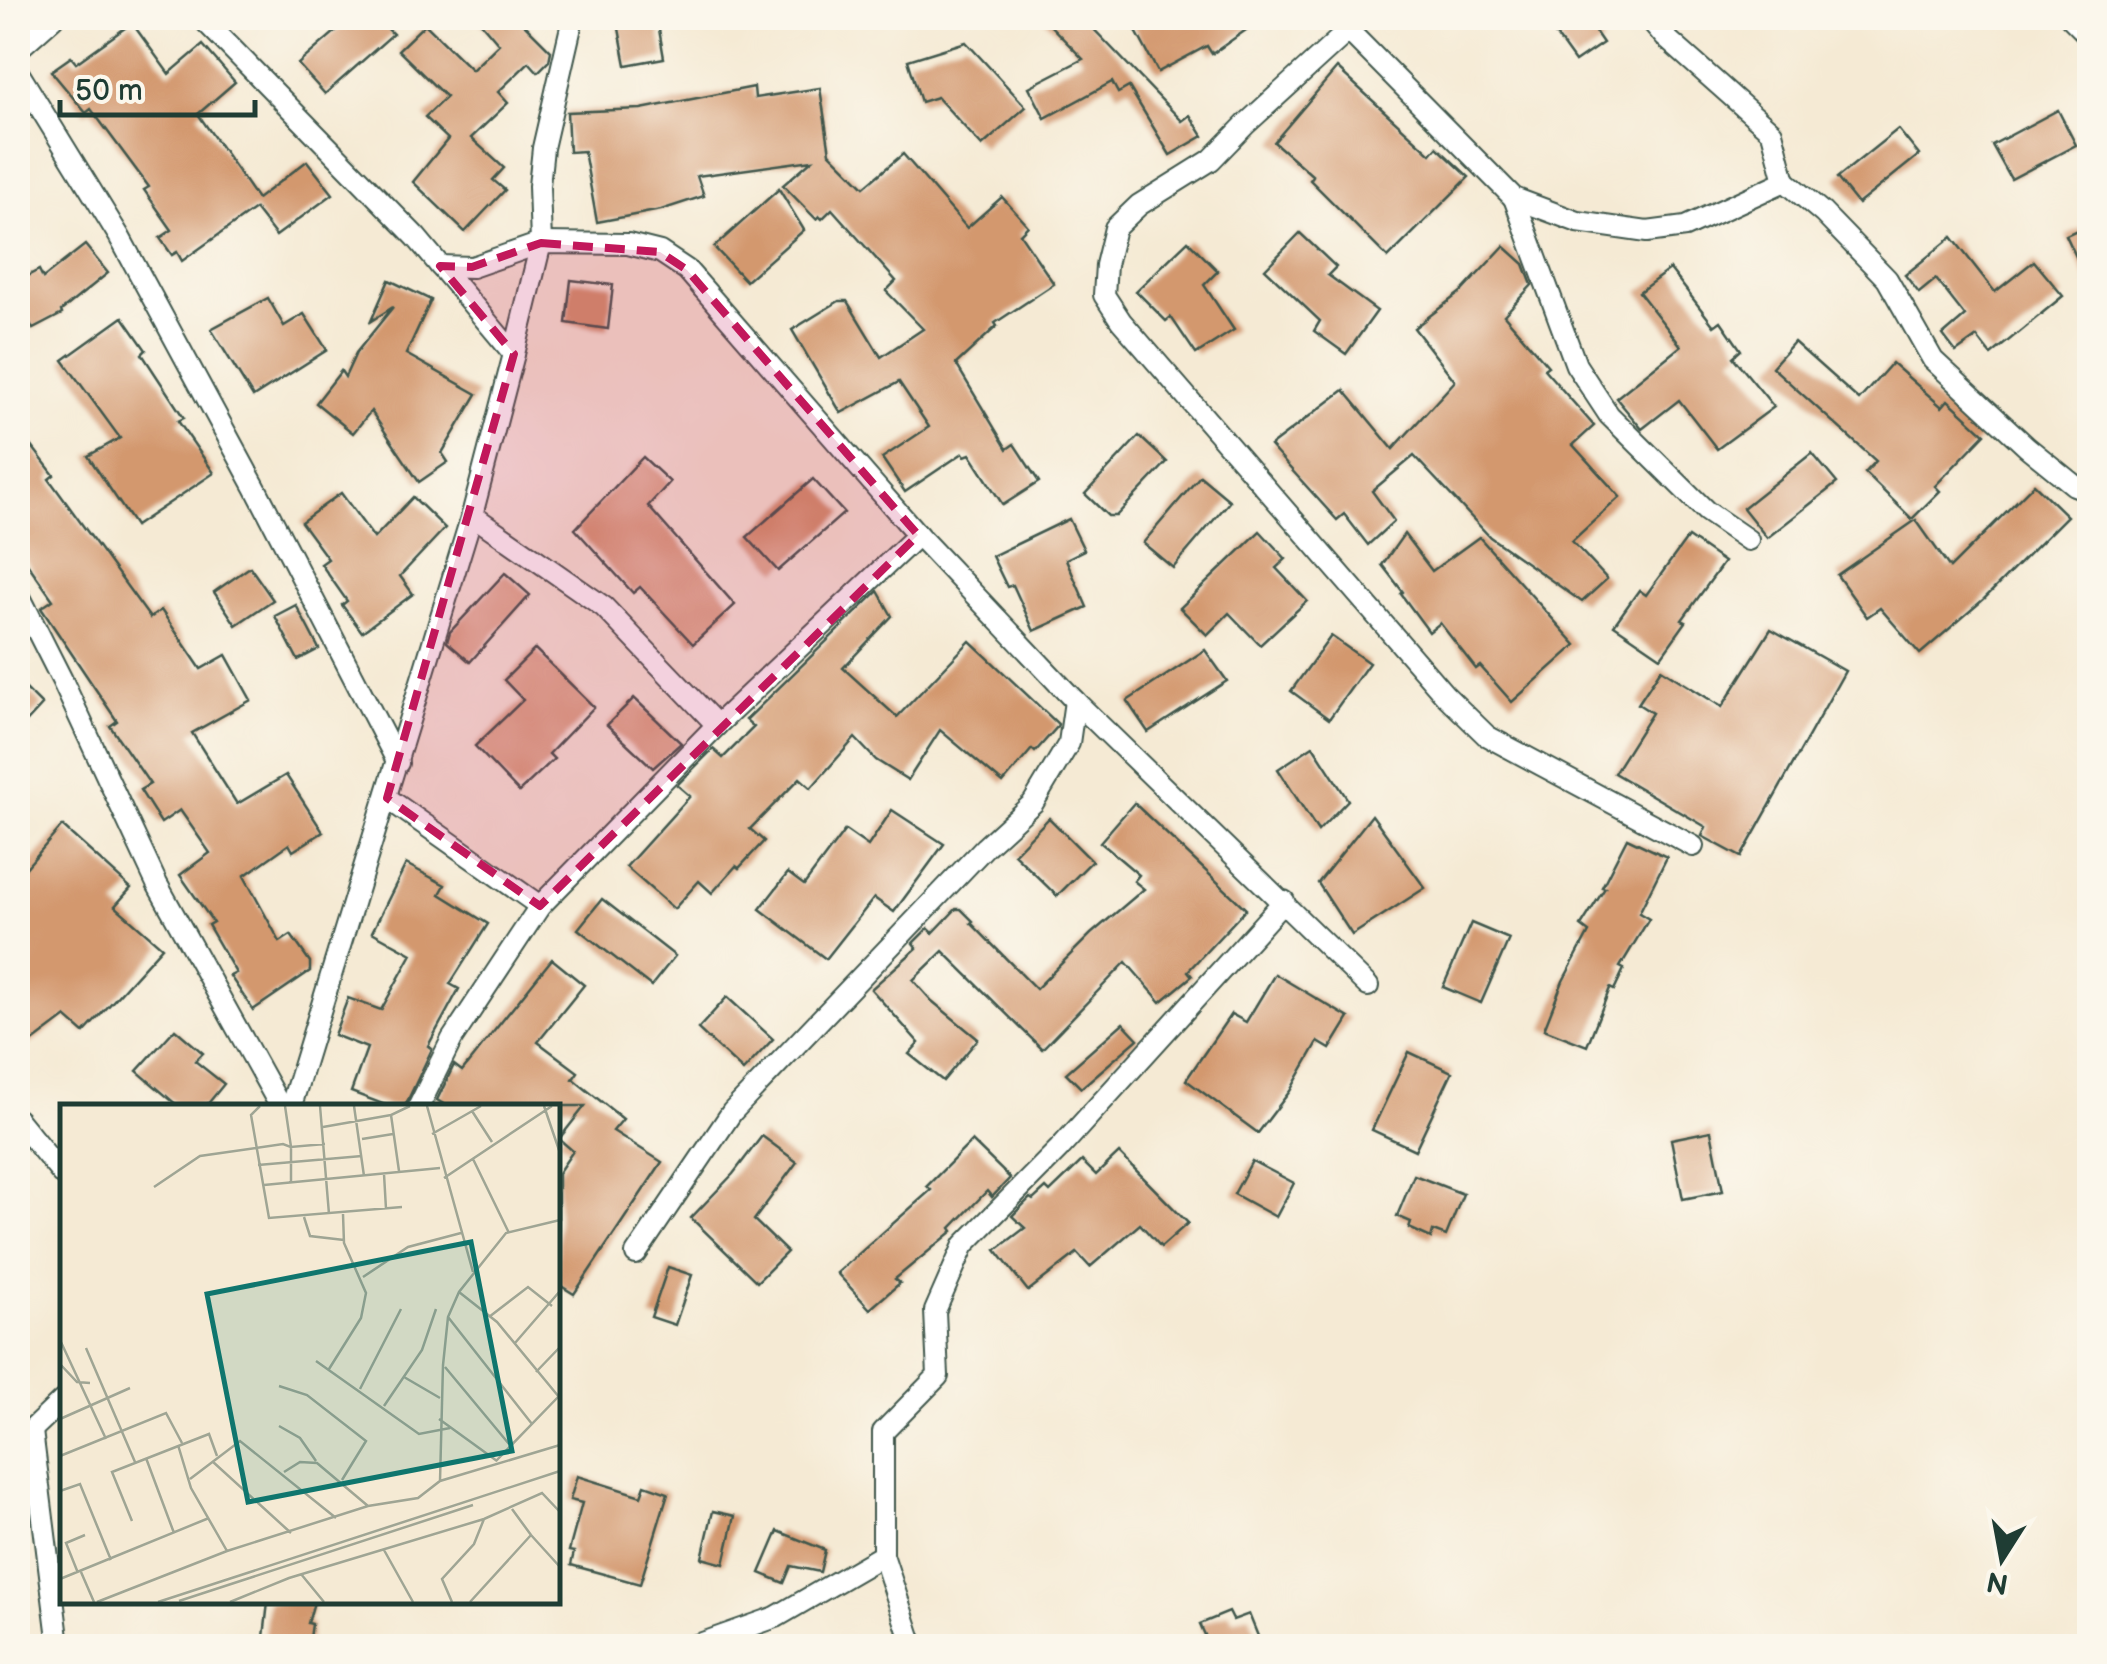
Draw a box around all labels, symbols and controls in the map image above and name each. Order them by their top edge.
scale bar [60,55,255,117]
text: 50 m [75,73,143,109]
inset map [60,1104,560,1604]
north arrow [1952,1509,2052,1609]
text: N [1984,1564,2011,1600]

